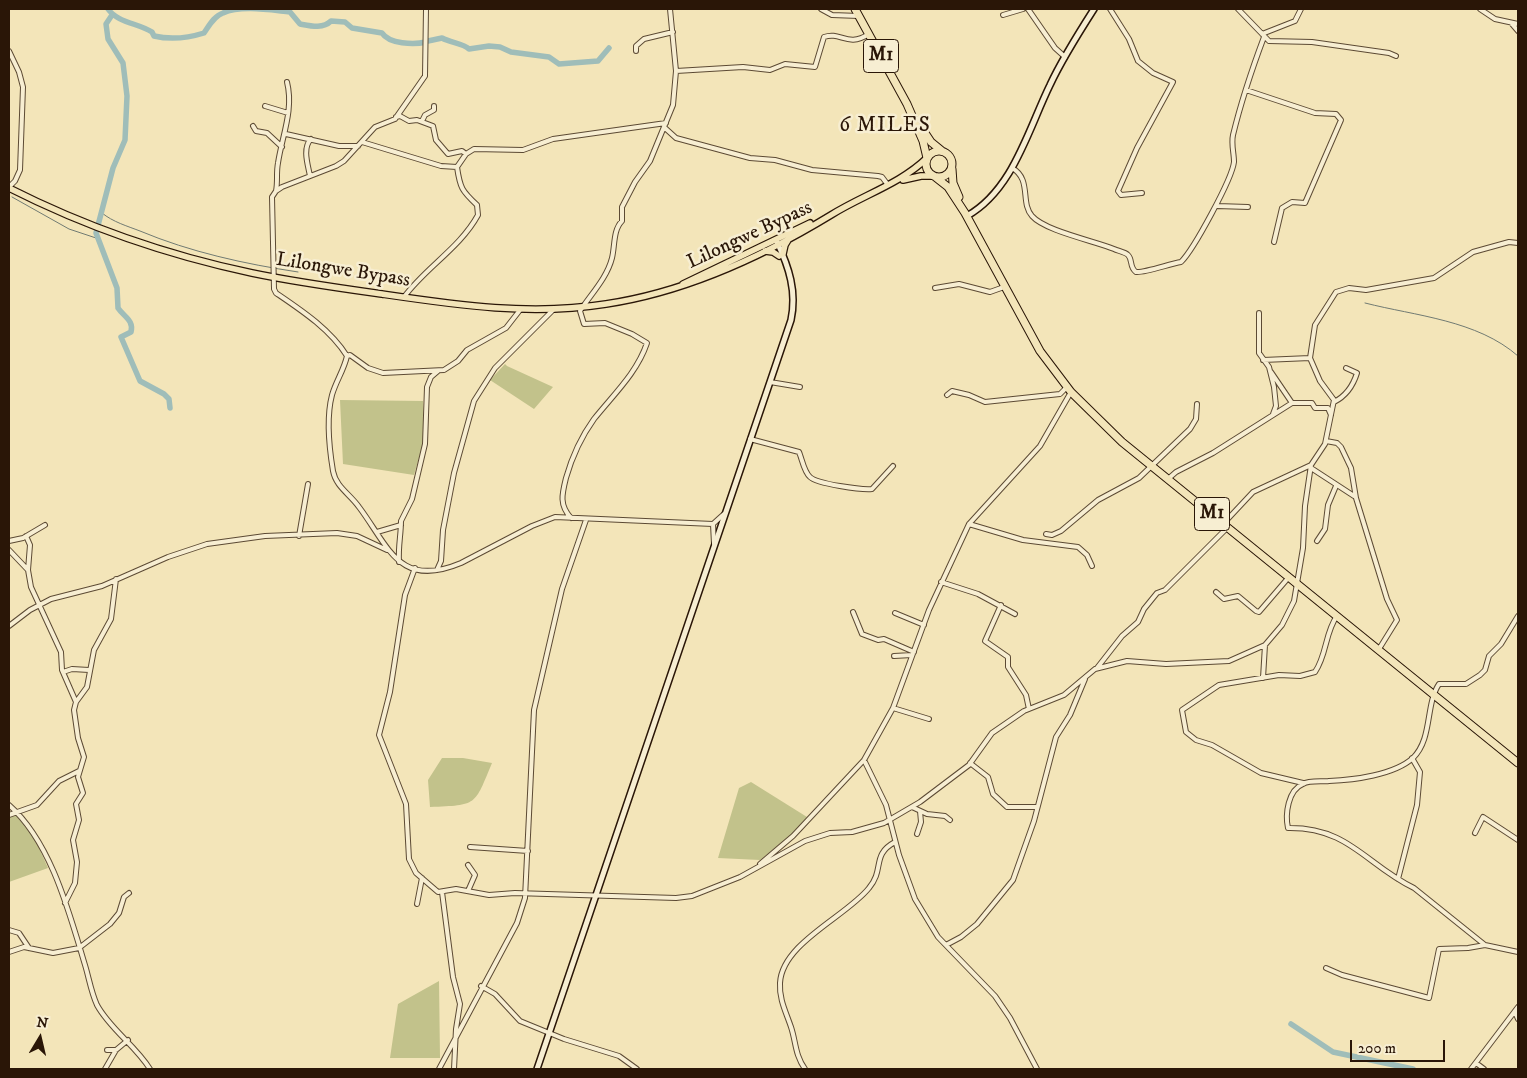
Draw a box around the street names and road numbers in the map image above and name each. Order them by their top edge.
road number: M1 [864,40,898,72]
street label: Lilongwe Bypass [684,197,816,275]
street label: Lilongwe Bypass [274,249,412,293]
road number: M1 [1194,498,1230,530]

